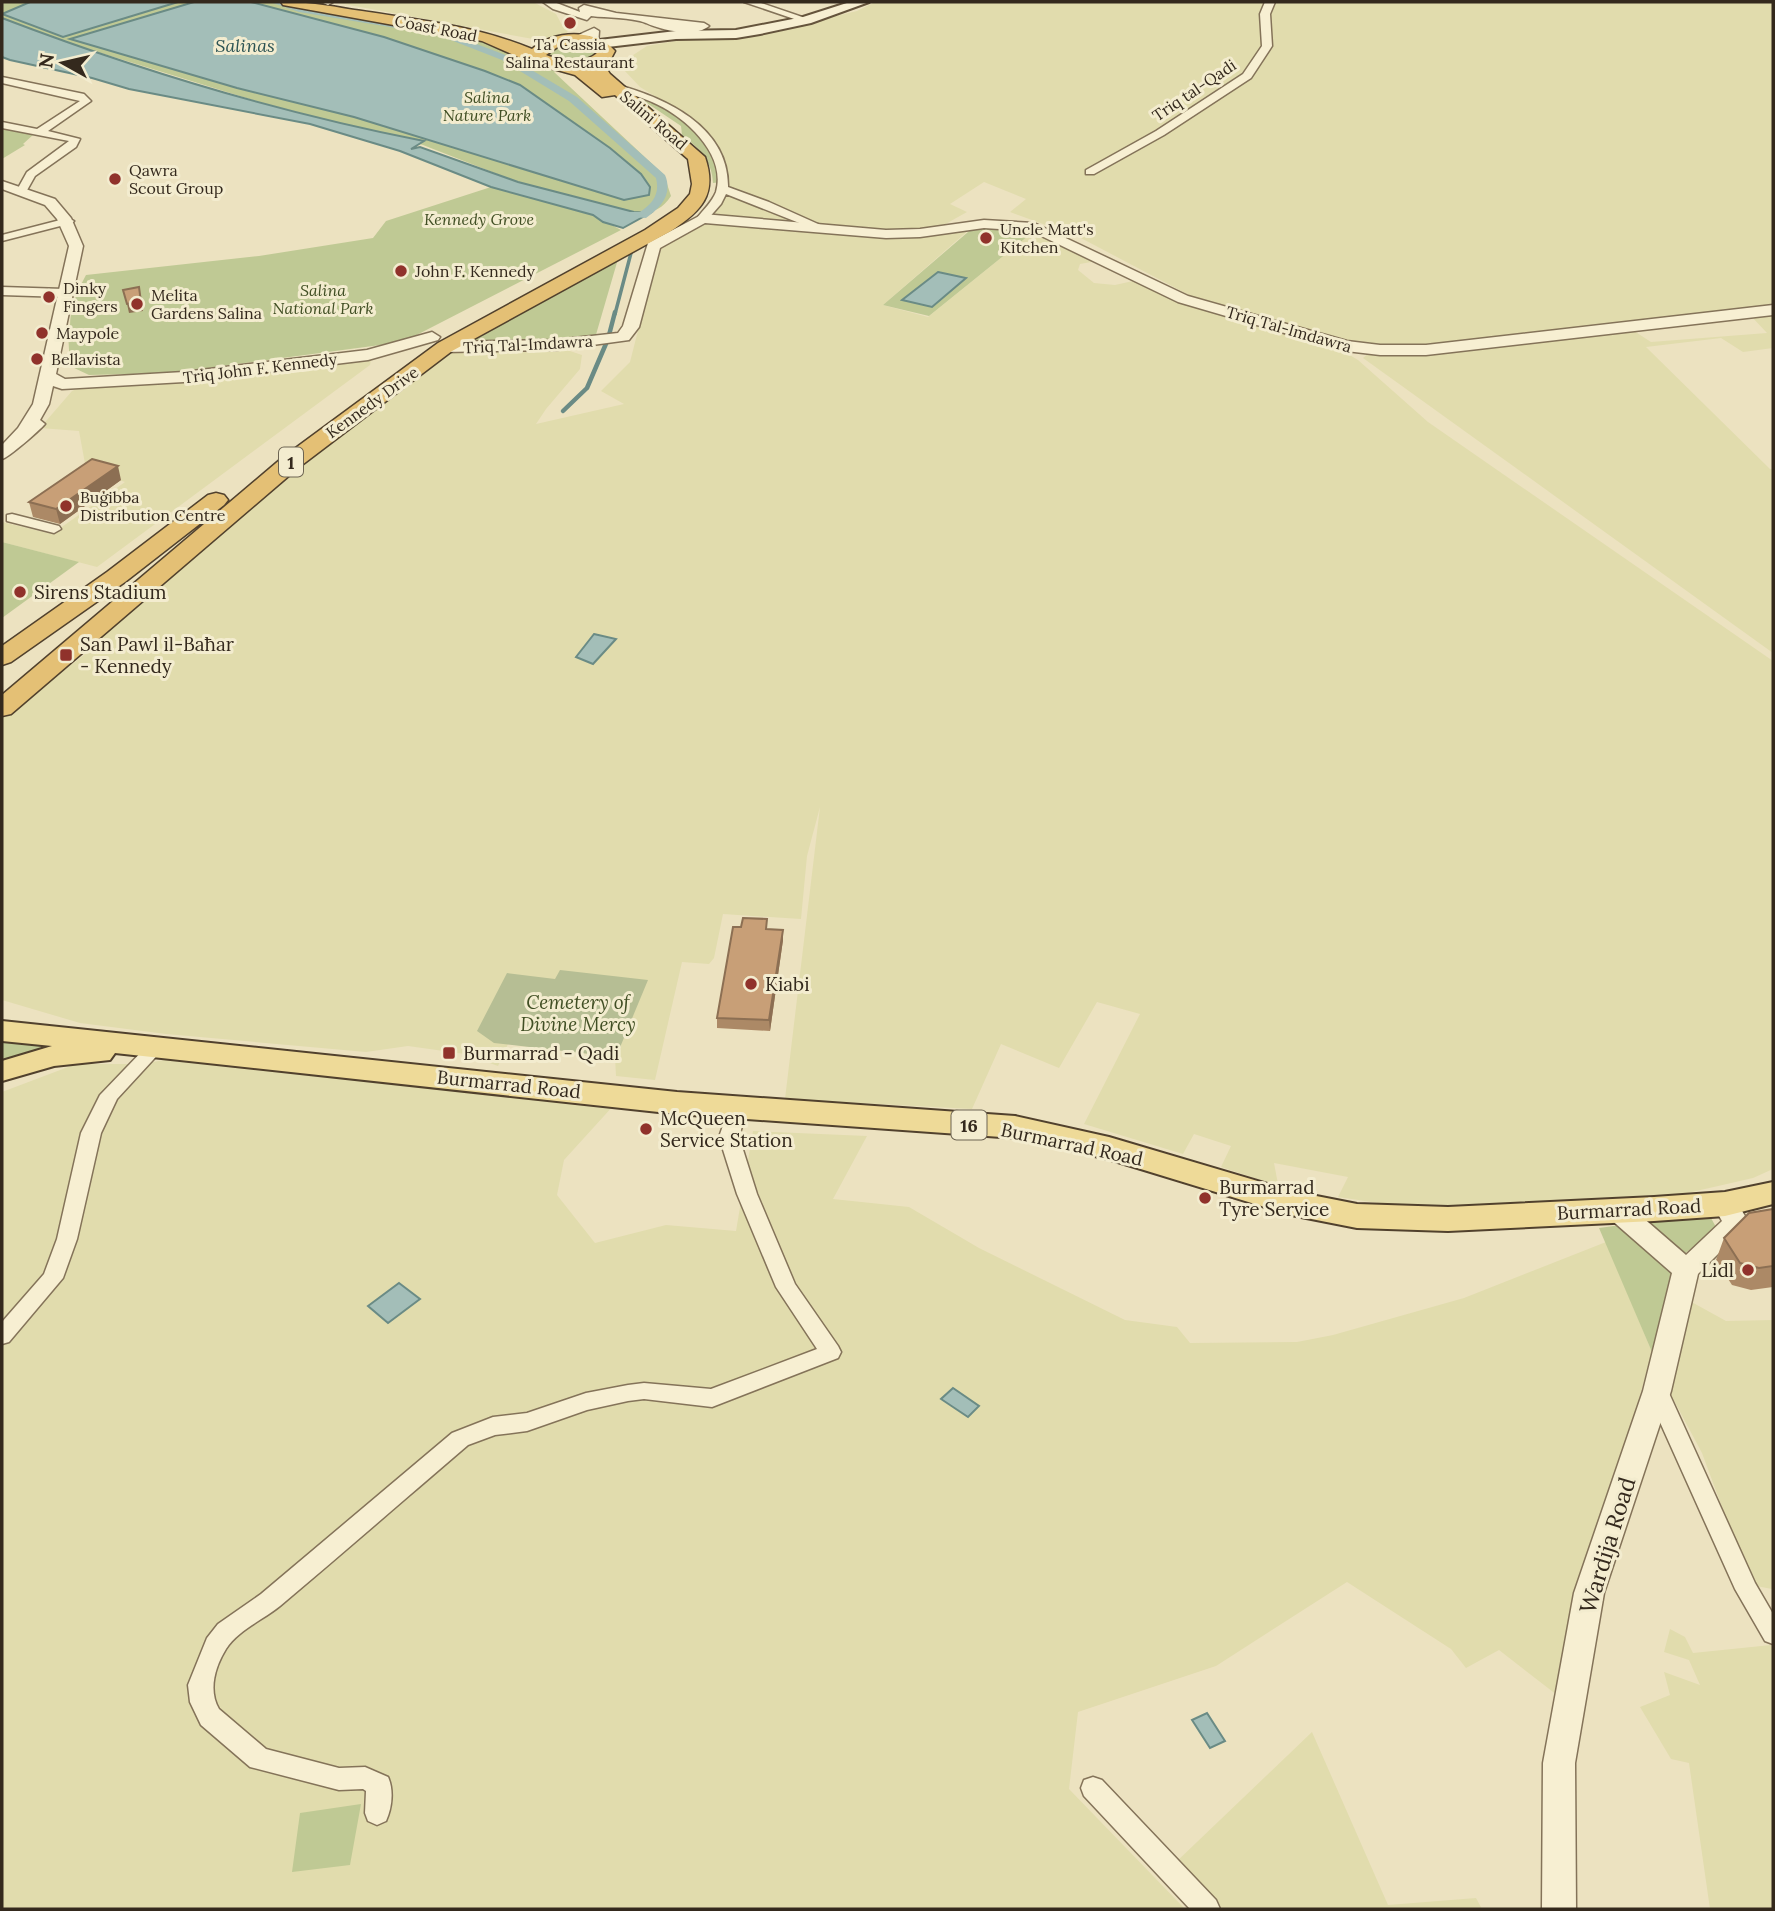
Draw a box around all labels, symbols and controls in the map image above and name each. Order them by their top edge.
street label: Coast Road [393,10,479,46]
marker: Ta' Cassia Salina Restaurant [562,15,578,31]
north arrow [28,28,98,98]
water label: Salinas [215,34,275,57]
place label: Ta' Cassia Salina Restaurant [505,34,635,72]
text: N [33,51,59,70]
street label: Triq tal-Qadi [1148,55,1240,125]
street label: Salini Road [616,86,692,154]
park label: Salina Nature Park [443,87,531,125]
place label: Qawra Scout Group [129,160,223,198]
marker: Qawra Scout Group [107,171,123,187]
park label: Kennedy Grove [424,209,534,229]
place label: Uncle Matt's Kitchen [1000,219,1094,257]
marker: Uncle Matt's Kitchen [978,230,994,246]
place label: John F. Kennedy [414,261,536,281]
marker: John F. Kennedy [393,263,409,279]
place label: Dinky Fingers [63,278,118,316]
park label: Salina National Park [273,280,373,318]
place label: Melita Gardens Salina [151,285,262,323]
marker: Dinky Fingers [41,289,57,305]
marker: Melita Gardens Salina [129,296,145,312]
street label: Triq Tal-Imdawra [1224,301,1354,357]
place label: Maypole [56,323,119,343]
marker: Maypole [34,325,50,341]
street label: Triq Tal-Imdawra [463,331,593,357]
place label: Bellavista [51,349,121,369]
street label: Triq John F. Kennedy [182,349,339,387]
marker: Bellavista [29,351,45,367]
street label: Kennedy Drive [322,362,422,442]
road number: 1 [279,448,303,476]
place label: Buġibba Distribution Centre [80,487,226,525]
marker: Buġibba Distribution Centre [58,498,74,514]
place label: Sirens Stadium [34,580,167,604]
marker: Sirens Stadium [12,584,28,600]
place label: San Pawl il-Baħar - Kennedy [80,632,235,678]
marker: San Pawl il-Baħar - Kennedy [58,647,74,663]
place label: Kiabi [765,972,810,996]
marker: Kiabi [743,976,759,992]
park label: Cemetery of Divine Mercy [520,990,636,1036]
place label: Burmarrad - Qadi [463,1041,619,1065]
marker: Burmarrad - Qadi [441,1045,457,1061]
street label: Burmarrad Road [436,1065,582,1103]
place label: McQueen Service Station [660,1106,793,1152]
road number: 16 [951,1110,986,1140]
street label: Burmarrad Road [999,1117,1145,1171]
marker: McQueen Service Station [638,1121,654,1137]
place label: Burmarrad Tyre Service [1219,1175,1329,1221]
marker: Burmarrad Tyre Service [1197,1190,1213,1206]
street label: Burmarrad Road [1556,1193,1702,1225]
place label: Lidl [1701,1258,1734,1282]
marker: Lidl [1740,1262,1756,1278]
street label: Wardija Road [1572,1473,1642,1617]

